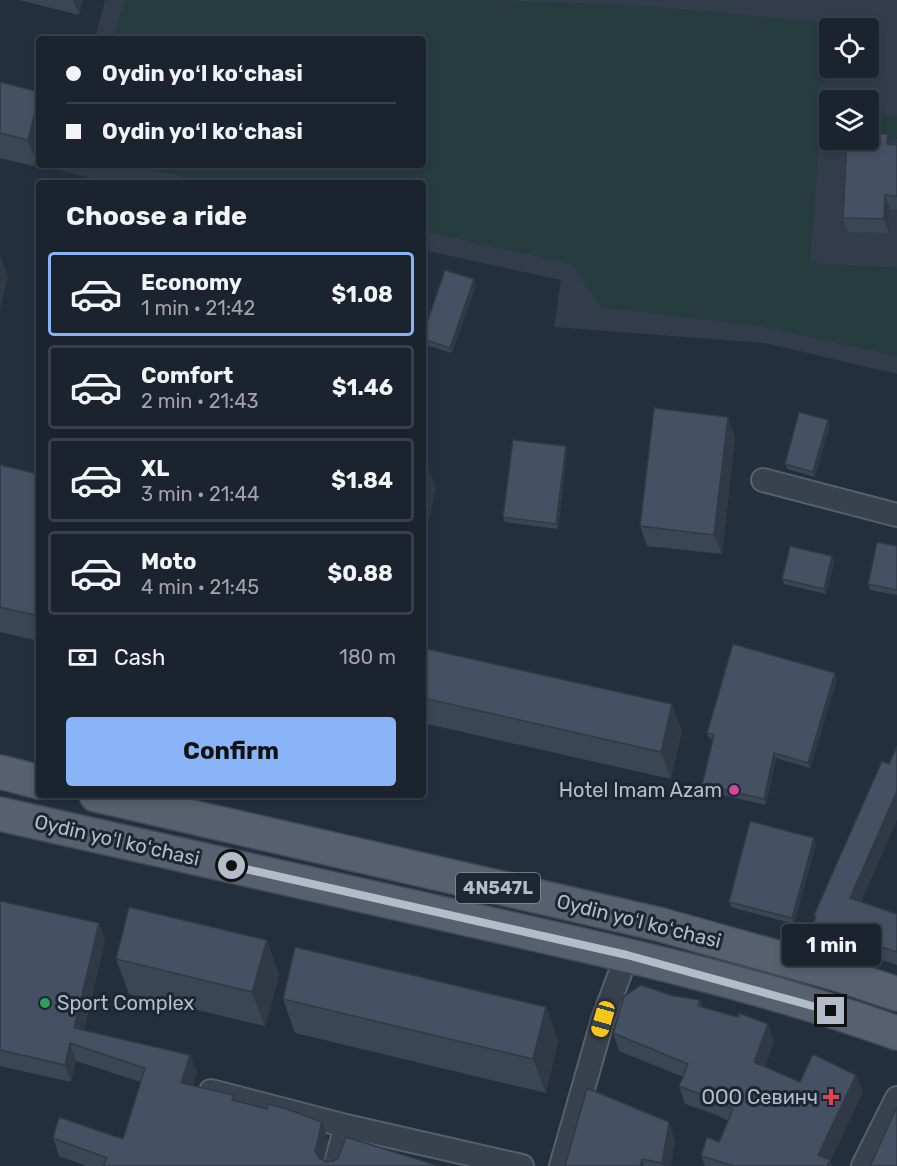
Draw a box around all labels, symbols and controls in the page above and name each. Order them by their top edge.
map controls [819,18,879,150]
button: locate [819,18,879,78]
text: Oydin yoʻl koʻchasi [102,60,303,87]
button: layers [819,90,879,150]
text: Oydin yoʻl koʻchasi [102,118,303,145]
text: Choose a ride [66,200,247,232]
icon: car [69,267,123,321]
text: Economy [141,269,242,296]
text: $1.08 [331,281,393,308]
text: 1 min · 21:42 [141,296,255,320]
icon: car [69,360,123,414]
text: Comfort [141,362,233,389]
text: $1.46 [332,374,393,401]
text: 2 min · 21:43 [141,389,259,413]
icon: car [69,453,123,507]
text: XL [141,455,169,482]
text: $1.84 [331,467,393,494]
text: 3 min · 21:44 [141,482,259,506]
icon: car [69,546,123,600]
text: Moto [141,548,196,575]
text: $0.88 [328,560,393,587]
text: 4 min · 21:45 [141,575,259,599]
icon: cash [66,641,99,674]
text: Cash [114,644,165,671]
text: 180 m [339,645,396,669]
button: Confirm [66,717,396,786]
place label: Hotel Imam Azam [559,778,722,802]
marker: Hotel Imam Azam [727,783,741,797]
street label: Oydin yoʻl koʻchasi [32,809,202,871]
route start [218,852,245,879]
road number: 4N547L [456,873,540,903]
street label: Oydin yoʻl koʻchasi [554,889,724,953]
callout: 1 min [782,924,880,966]
text: 1 min [806,933,857,957]
place label: Sport Complex [57,991,195,1015]
marker: Sport Complex [38,996,52,1010]
route end [817,997,844,1024]
car [589,999,617,1039]
place label: ООО Севинч [701,1085,818,1109]
marker: ООО Севинч [822,1088,840,1106]

